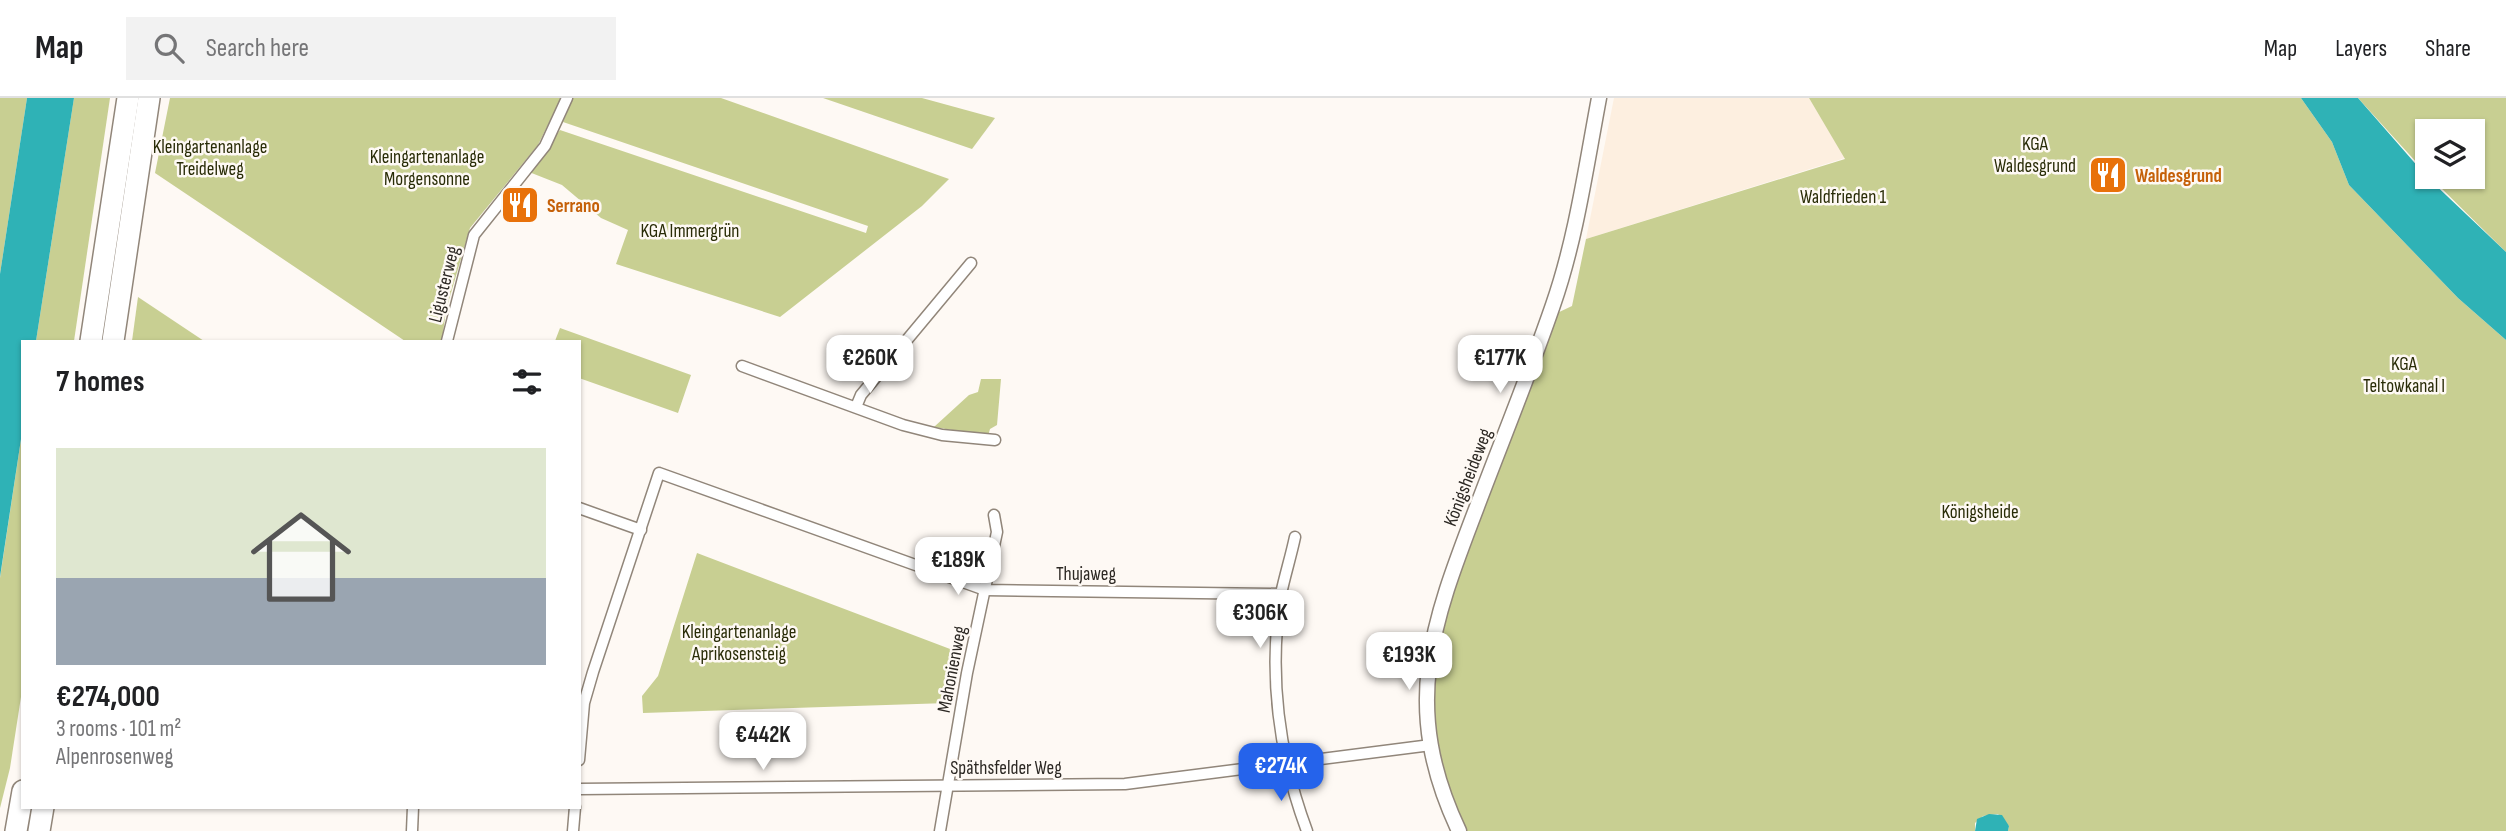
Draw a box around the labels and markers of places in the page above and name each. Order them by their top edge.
restaurant icon: Waldesgrund [2087,154,2129,196]
place label: Waldesgrund [2135,165,2222,188]
restaurant icon: Serrano [499,184,541,226]
place label: Serrano [547,195,600,218]
pin: €260K [821,336,919,395]
pin: €177K [1451,336,1549,395]
pin: €189K [909,538,1007,597]
pin: €306K [1211,590,1309,650]
pin: €193K [1360,632,1458,692]
pin: €442K [714,712,812,772]
pin: €274K [1232,744,1330,803]

